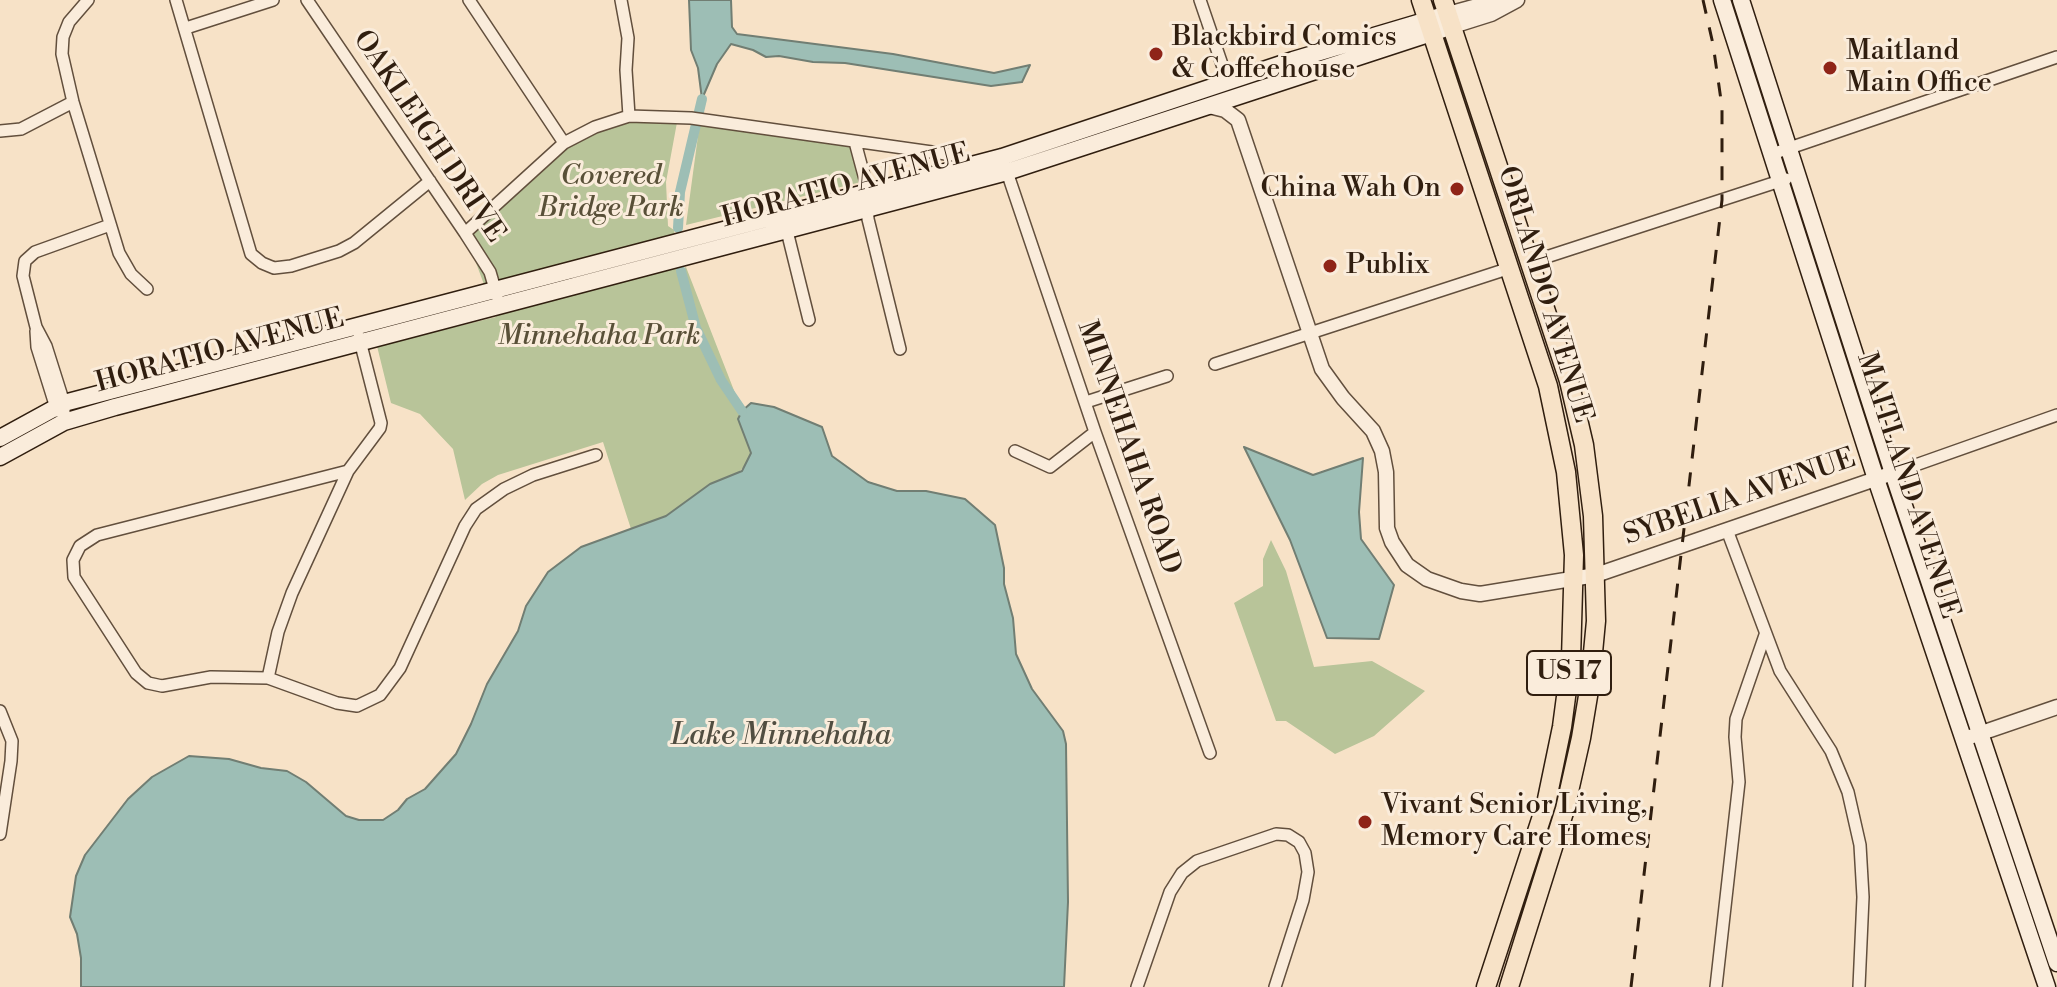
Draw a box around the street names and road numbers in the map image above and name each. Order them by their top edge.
street label: OAKLEIGH DRIVE [345,25,511,249]
street label: HORATIO AVENUE [718,138,974,236]
street label: ORLANDO AVENUE [1489,163,1599,427]
street label: HORATIO AVENUE [92,303,348,401]
street label: MINNEHAHA ROAD [1069,317,1187,579]
street label: MAITLAND AVENUE [1848,349,1966,623]
street label: SYBELIA AVENUE [1620,443,1860,553]
road number: US 17 [1527,651,1611,695]

